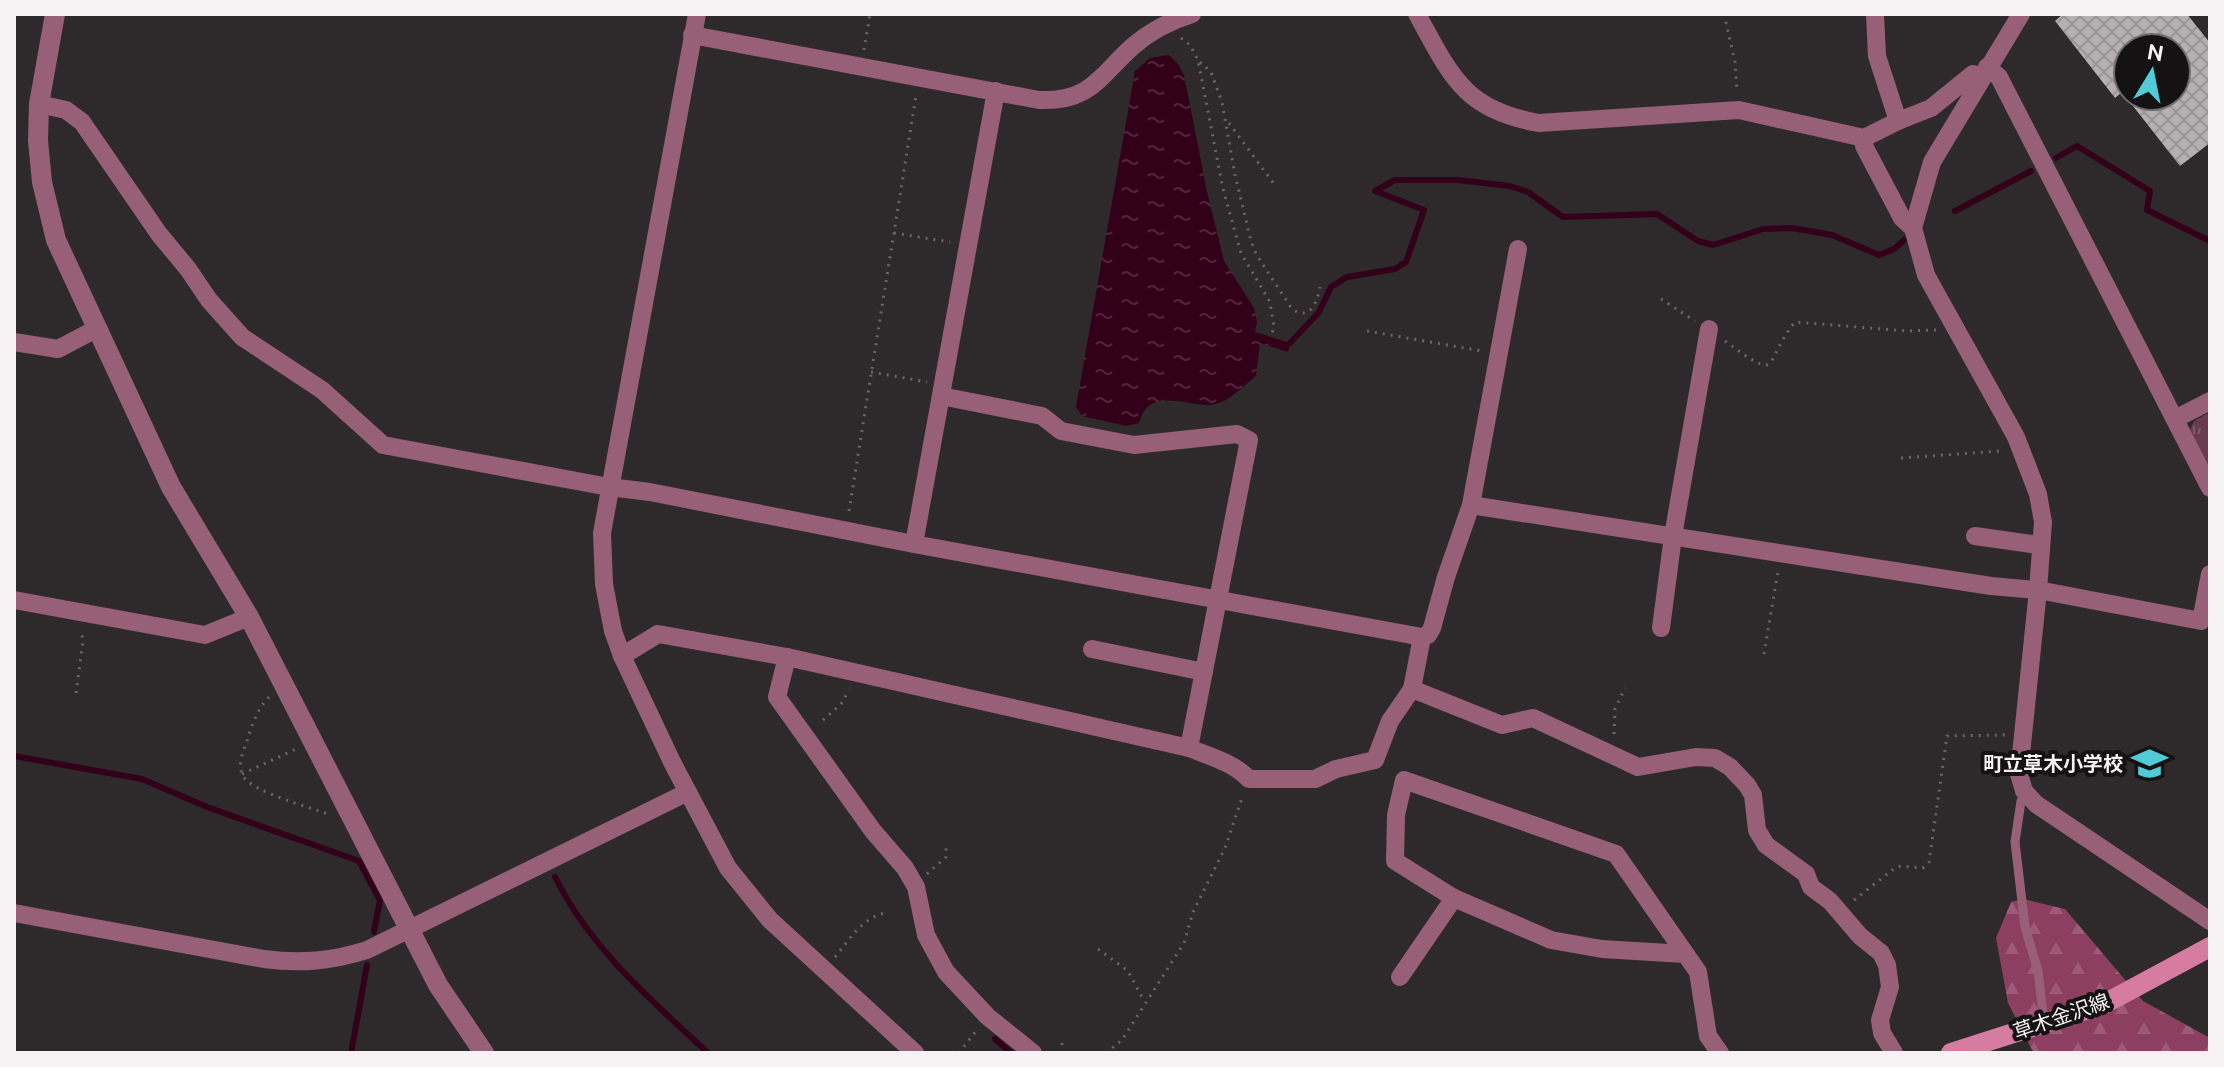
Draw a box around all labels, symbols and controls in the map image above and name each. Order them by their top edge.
north arrow [2112,32,2192,112]
text: N [2145,38,2166,66]
school or university icon: 町立草木小学校 [2130,744,2168,782]
place label: 町立草木小学校 [1983,752,2123,775]
street label: 草木金沢線 [2010,989,2112,1043]

